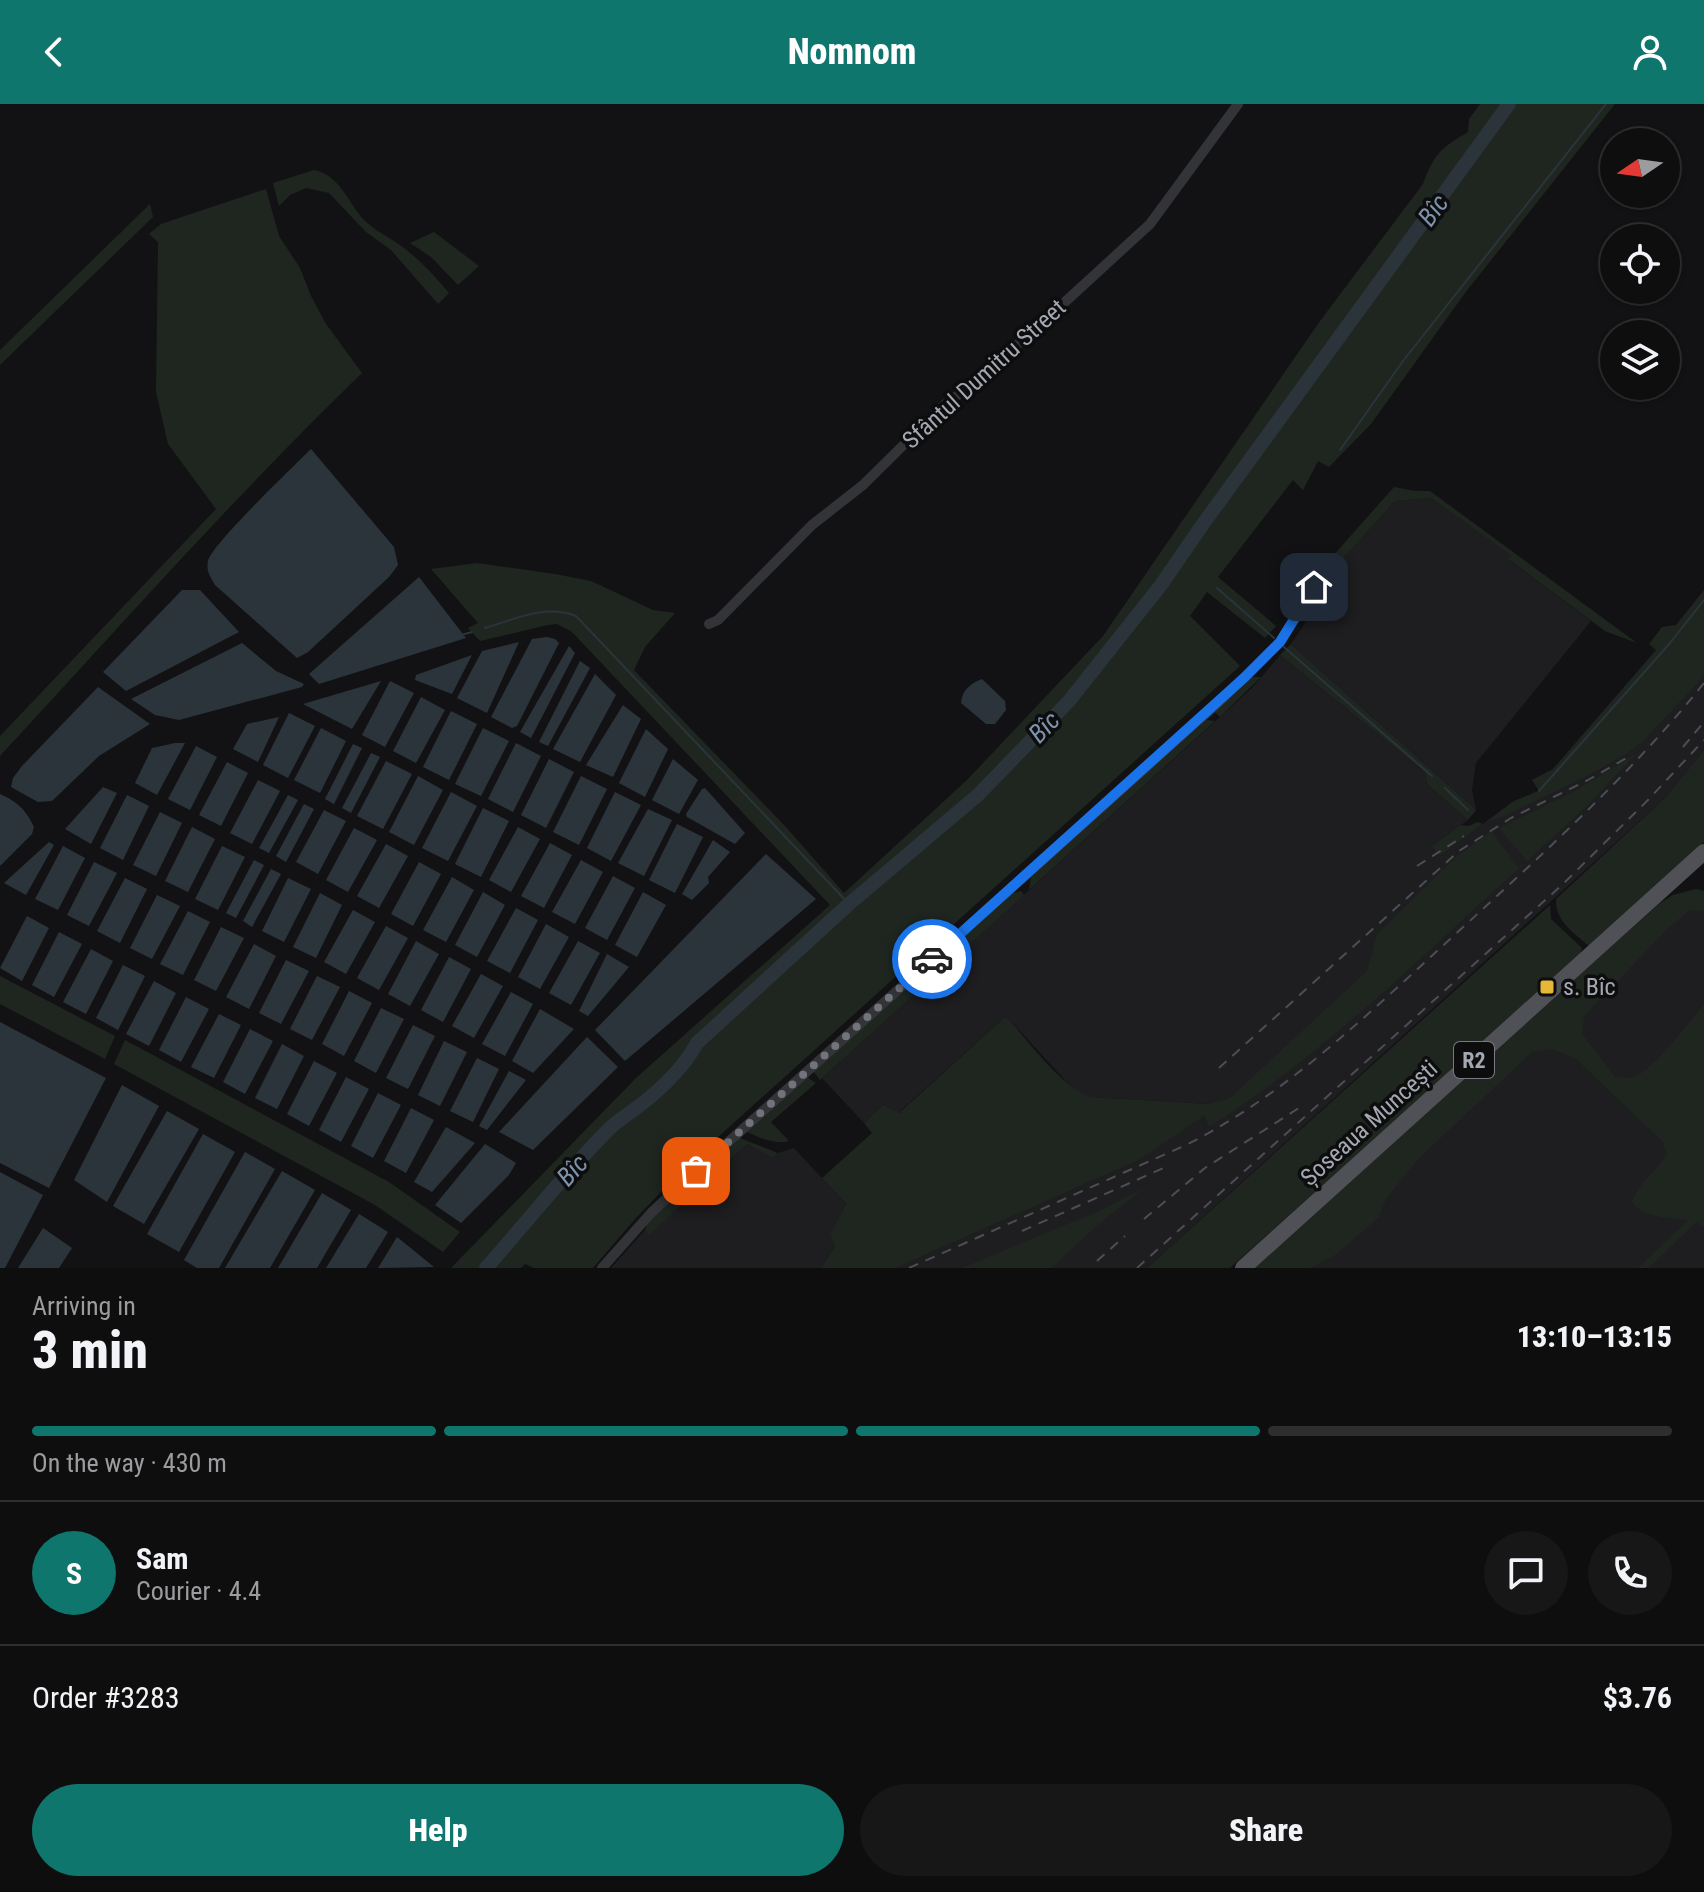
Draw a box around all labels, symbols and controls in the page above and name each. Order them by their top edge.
icon: back [32,30,76,74]
icon: person [1628,30,1672,74]
text: Nomnom [788,31,916,73]
north arrow [1600,128,1680,208]
map controls [1600,128,1680,400]
water label: Bîc [1412,188,1455,232]
button: locate [1600,224,1680,304]
street label: Sfântul Dumitru Street [897,293,1071,455]
button: layers [1600,320,1680,400]
pin [1280,553,1348,621]
icon: home [1292,565,1336,609]
water label: Bîc [1022,705,1066,749]
courier [892,919,972,999]
icon: car [910,937,954,981]
place label: s. Bîc [1563,973,1616,1001]
marker: s. Bîc [1538,978,1556,996]
road number: R2 [1454,1042,1494,1078]
street label: Șoseaua Muncești [1295,1054,1443,1192]
pin [662,1137,730,1205]
water label: Bîc [550,1148,594,1192]
icon: bag [674,1149,718,1193]
text: Arriving in [32,1291,136,1321]
text: 13:10–13:15 [1517,1319,1672,1354]
text: 3 min [32,1320,148,1381]
text: On the way · 430 m [32,1448,227,1478]
button: chat [1484,1531,1568,1615]
button: phone [1588,1531,1672,1615]
text: Sam [136,1541,189,1576]
text: S [66,1556,82,1591]
text: Courier · 4.4 [136,1576,261,1606]
text: Order #3283 [32,1680,180,1715]
text: $3.76 [1603,1680,1672,1715]
button: Help [32,1784,844,1876]
button: Share [860,1784,1672,1876]

